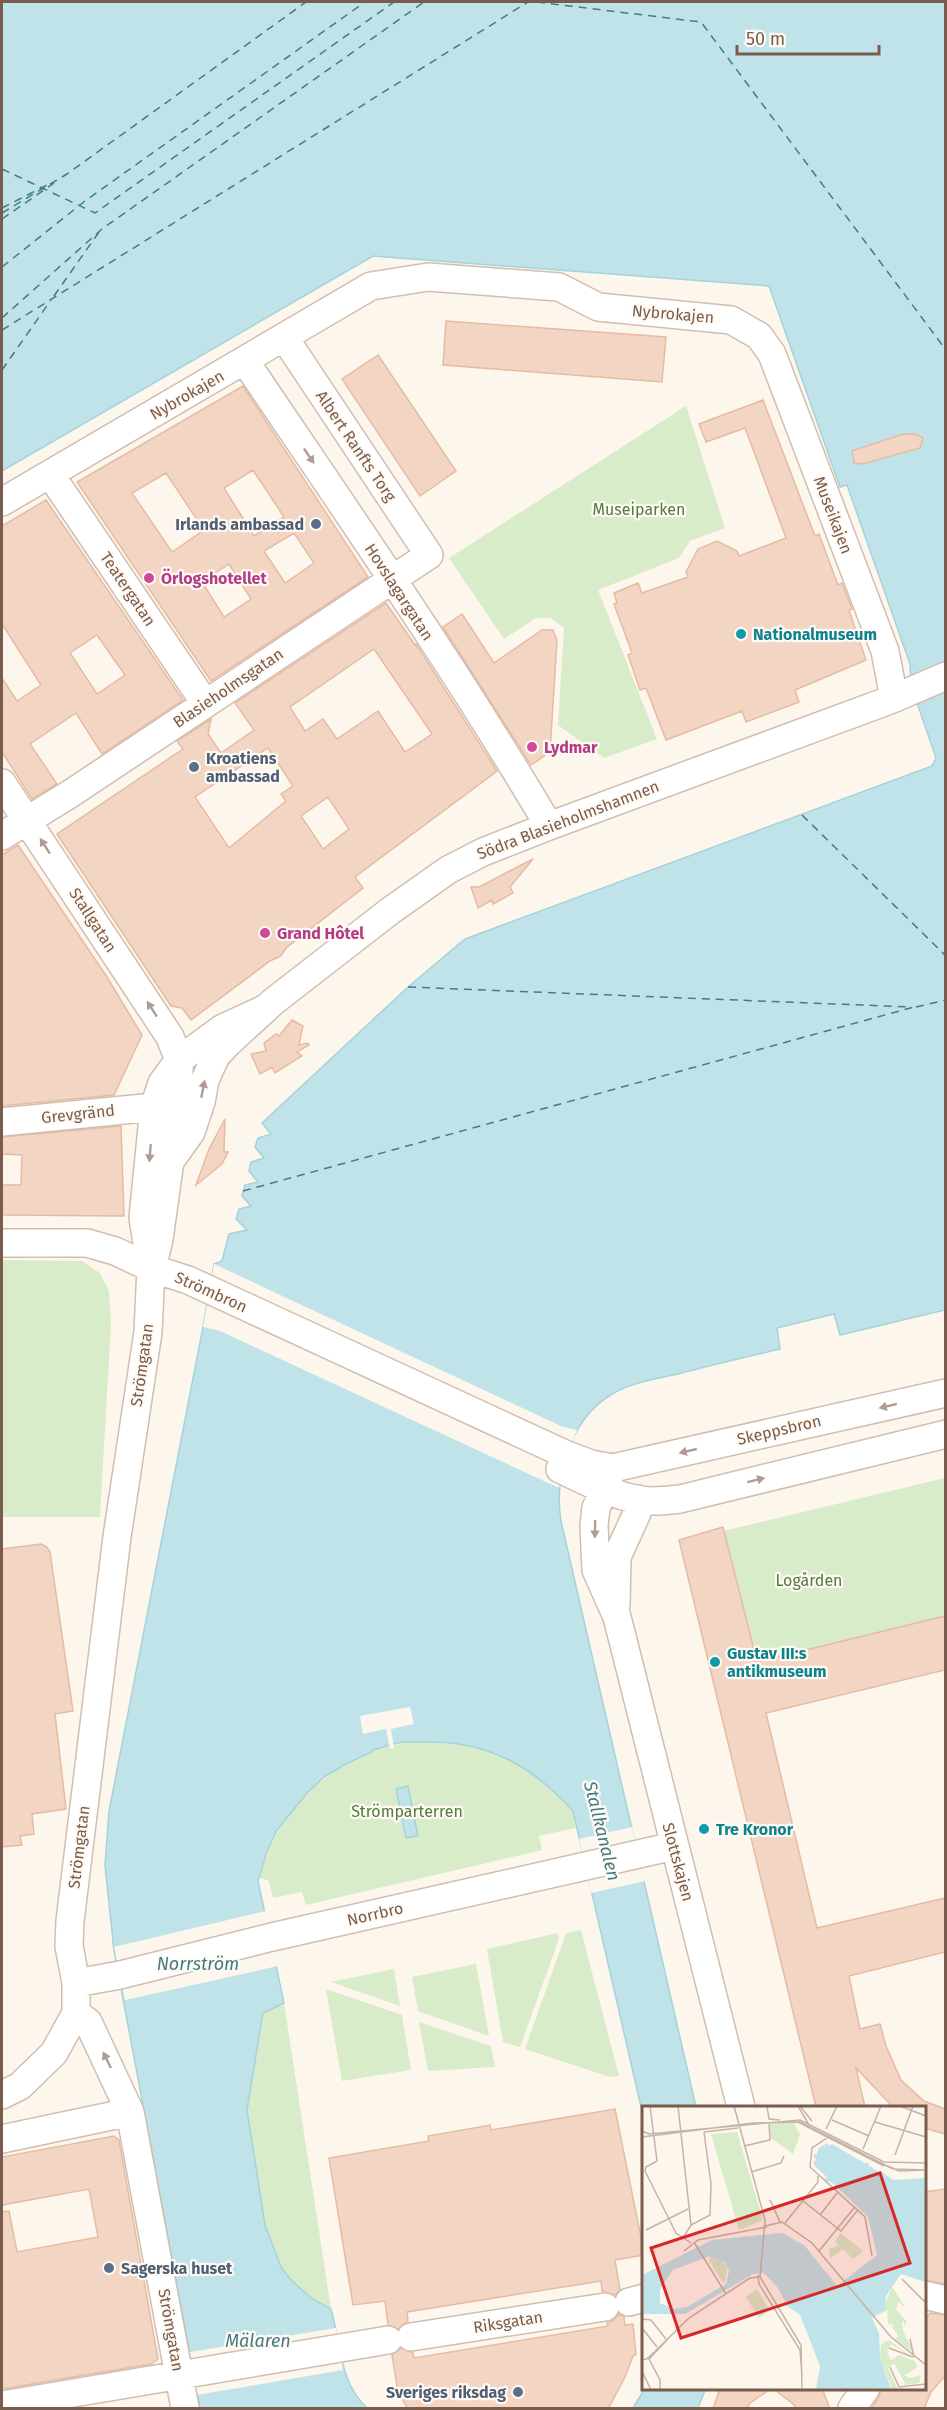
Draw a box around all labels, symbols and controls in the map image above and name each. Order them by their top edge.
scale bar [737,18,880,56]
text: 50 m [746,28,785,50]
street label: Nybrokajen [631,301,715,327]
street label: Nybrokajen [147,366,227,424]
street label: Albert Ranfts Torg [312,387,401,506]
one-way arrow [303,448,314,464]
street label: Museikajen [810,474,856,556]
park label: Museiparken [593,500,685,519]
place label: Irlands ambassad [175,515,304,534]
marker: Irlands ambassad [309,517,323,531]
street label: Hovslagargatan [361,540,437,644]
street label: Teatergatan [96,548,160,630]
place label: Örlogshotellet [161,568,267,588]
marker: Örlogshotellet [142,571,156,585]
place label: Nationalmuseum [753,625,877,644]
marker: Nationalmuseum [734,627,748,641]
street label: Blasieholmsgatan [169,644,287,732]
place label: Lydmar [544,738,598,757]
marker: Lydmar [525,740,539,754]
place label: Kroatiens ambassad [206,749,280,786]
marker: Kroatiens ambassad [187,760,201,774]
street label: Södra Blasieholmshamnen [474,776,662,864]
one-way arrow [39,838,50,854]
street label: Stallgatan [65,884,121,956]
place label: Grand Hôtel [277,924,364,943]
marker: Grand Hôtel [258,926,272,940]
one-way arrow [146,1001,157,1017]
one-way arrow [199,1079,208,1098]
street label: Grevgränd [40,1101,116,1127]
one-way arrow [145,1144,155,1163]
street label: Strömbron [172,1268,250,1316]
street label: Strömgatan [127,1322,157,1408]
one-way arrow [879,1401,898,1411]
street label: Skeppsbron [735,1411,823,1449]
one-way arrow [679,1447,698,1456]
one-way arrow [747,1475,766,1485]
one-way arrow [590,1519,599,1538]
park label: Logården [776,1571,843,1590]
place label: Gustav III:s antikmuseum [727,1644,826,1681]
marker: Gustav III:s antikmuseum [708,1655,722,1669]
water label: Stallkanalen [579,1778,625,1883]
park label: Strömparterren [351,1802,463,1821]
street label: Strömgatan [64,1804,94,1890]
place label: Tre Kronor [716,1820,794,1839]
street label: Slottskajen [658,1821,698,1903]
marker: Tre Kronor [697,1822,711,1836]
street label: Norrbro [345,1898,405,1930]
water label: Norrström [157,1953,239,1975]
one-way arrow [102,2051,111,2068]
inset map [642,2106,926,2389]
place label: Sagerska huset [121,2259,233,2278]
marker: Sagerska huset [102,2261,116,2275]
street label: Strömgatan [154,2287,188,2373]
street label: Riksgatan [472,2307,544,2337]
water label: Mälaren [225,2330,291,2352]
place label: Sveriges riksdag [386,2383,506,2402]
marker: Sveriges riksdag [511,2385,525,2399]

